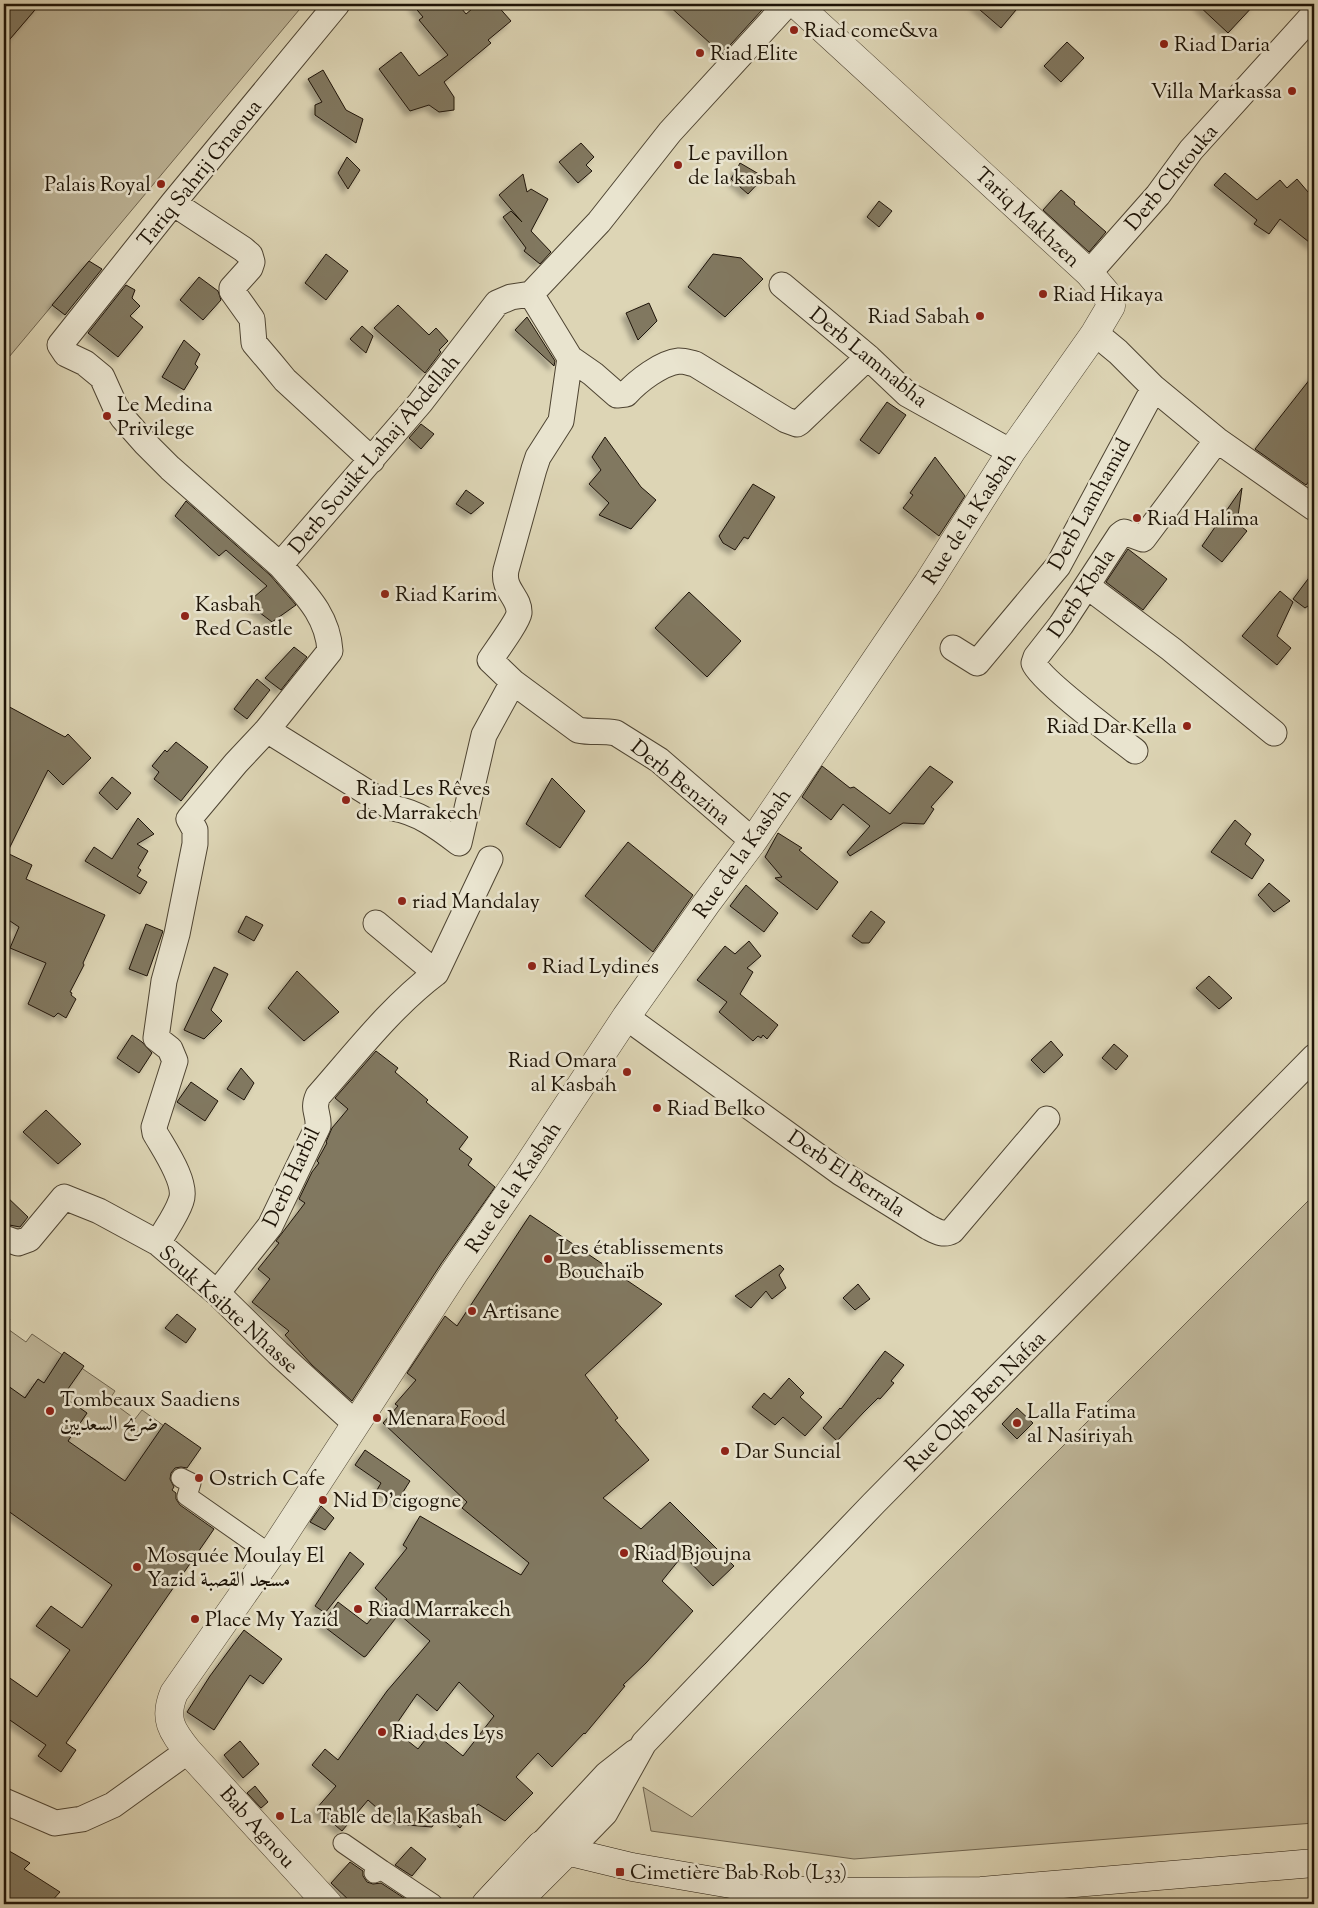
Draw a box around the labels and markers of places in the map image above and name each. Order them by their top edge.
place label: Riad come&va [804,17,938,47]
marker: Riad come&va [788,24,800,36]
place label: Riad Daria [1174,31,1271,61]
marker: Riad Daria [1158,38,1170,50]
place label: Riad Elite [710,40,798,70]
marker: Riad Elite [694,47,706,59]
place label: Villa Markassa [1151,78,1282,108]
marker: Villa Markassa [1286,85,1298,97]
place label: Le pavillon de la kasbah [688,140,797,194]
marker: Le pavillon de la kasbah [672,159,684,171]
place label: Palais Royal [44,171,151,201]
marker: Palais Royal [155,178,167,190]
place label: Riad Hikaya [1053,281,1164,311]
marker: Riad Hikaya [1037,288,1049,300]
place label: Riad Sabah [868,303,970,333]
marker: Riad Sabah [974,310,986,322]
place label: Le Medina Privilege [117,391,213,445]
marker: Le Medina Privilege [101,410,113,422]
place label: Riad Halima [1147,505,1259,535]
marker: Riad Halima [1131,512,1143,524]
place label: Riad Karim [395,581,498,611]
marker: Riad Karim [379,588,391,600]
place label: Kasbah Red Castle [195,591,293,645]
marker: Kasbah Red Castle [179,610,191,622]
place label: Riad Dar Kella [1047,713,1177,743]
marker: Riad Dar Kella [1181,720,1193,732]
place label: Riad Les Rêves de Marrakech [356,775,490,829]
marker: Riad Les Rêves de Marrakech [340,794,352,806]
place label: riad Mandalay [412,888,541,918]
marker: riad Mandalay [396,895,408,907]
place label: Riad Lydines [542,953,659,983]
marker: Riad Lydines [526,960,538,972]
place label: Riad Omara al Kasbah [508,1047,617,1101]
marker: Riad Omara al Kasbah [621,1066,633,1078]
place label: Riad Belko [667,1095,765,1125]
marker: Riad Belko [651,1102,663,1114]
place label: Les établissements Bouchaïb [558,1234,724,1288]
marker: Les établissements Bouchaïb [542,1253,554,1265]
place label: Artisane [482,1298,560,1328]
marker: Artisane [466,1305,478,1317]
place label: Tombeaux Saadiens ضريح السعديين [60,1386,240,1441]
place label: Lalla Fatima al Nasiriyah [1027,1398,1137,1452]
marker: Tombeaux Saadiens ضريح السعديين [44,1405,56,1417]
place label: Menara Food [387,1405,506,1435]
marker: Menara Food [371,1412,383,1424]
marker: Lalla Fatima al Nasiriyah [1011,1417,1023,1429]
place label: Dar Suncial [735,1438,841,1468]
marker: Dar Suncial [719,1445,731,1457]
place label: Ostrich Cafe [209,1465,325,1495]
marker: Ostrich Cafe [193,1472,205,1484]
place label: Nid D'cigogne [333,1487,461,1517]
marker: Nid D'cigogne [317,1494,329,1506]
place label: Riad Bjoujna [634,1540,752,1570]
place label: Mosquée Moulay El Yazid مسجد القصبة [147,1542,325,1596]
marker: Riad Bjoujna [618,1547,630,1559]
marker: Mosquée Moulay El Yazid مسجد القصبة [131,1561,143,1573]
place label: Riad Marrakech [368,1596,511,1626]
marker: Riad Marrakech [352,1603,364,1615]
place label: Place My Yazid [205,1606,339,1636]
marker: Place My Yazid [189,1613,201,1625]
place label: Riad des Lys [392,1719,504,1749]
marker: Riad des Lys [376,1726,388,1738]
place label: La Table de la Kasbah [290,1803,483,1833]
marker: La Table de la Kasbah [274,1810,286,1822]
place label: Cimetière Bab Rob (L33) [630,1859,847,1889]
marker: Cimetière Bab Rob (L33) [614,1866,626,1878]

